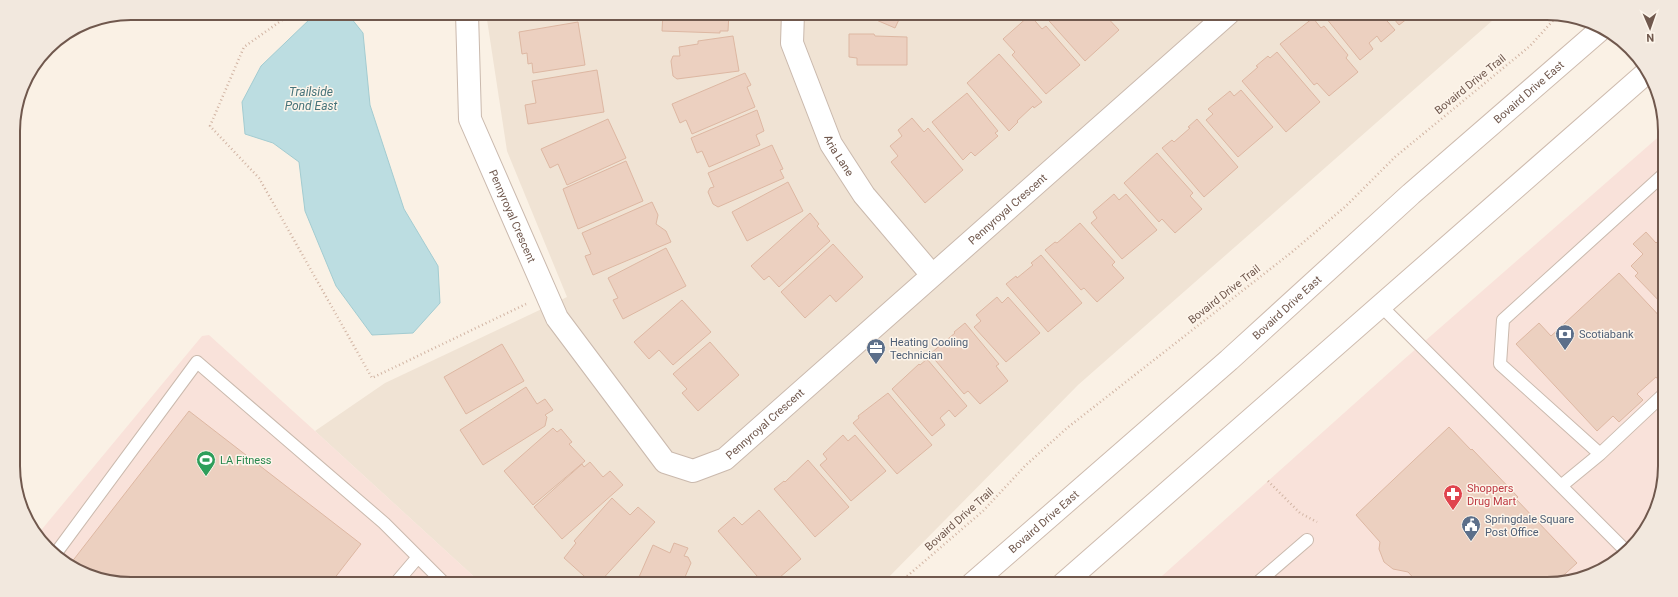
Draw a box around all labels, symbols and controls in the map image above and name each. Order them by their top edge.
north arrow [1630,8,1670,48]
text: N [1646,31,1654,44]
street label: Bovaird Drive Trail [1432,52,1509,117]
street label: Bovaird Drive East [1491,58,1567,126]
water label: Trailside Pond East [285,85,337,113]
street label: Aria Lane [821,133,856,179]
street label: Pennyroyal Crescent [486,168,538,265]
street label: Pennyroyal Crescent [966,171,1050,247]
street label: Bovaird Drive Trail [1186,262,1263,327]
street label: Bovaird Drive East [1250,273,1324,342]
bank icon: Scotiabank [1554,323,1576,351]
place label: Scotiabank [1579,328,1634,341]
place label: Heating Cooling Technician [890,336,968,362]
office icon: Heating Cooling Technician [865,337,887,365]
street label: Pennyroyal Crescent [723,386,807,462]
sports icon: LA Fitness [195,449,217,477]
place label: LA Fitness [220,454,272,467]
place label: Shoppers Drug Mart [1467,482,1516,508]
pharmacy icon: Shoppers Drug Mart [1442,483,1464,511]
street label: Bovaird Drive Trail [922,485,996,554]
street label: Bovaird Drive East [1006,488,1082,556]
place label: Springdale Square Post Office [1485,513,1574,539]
public building icon: Springdale Square Post Office [1460,514,1482,542]

